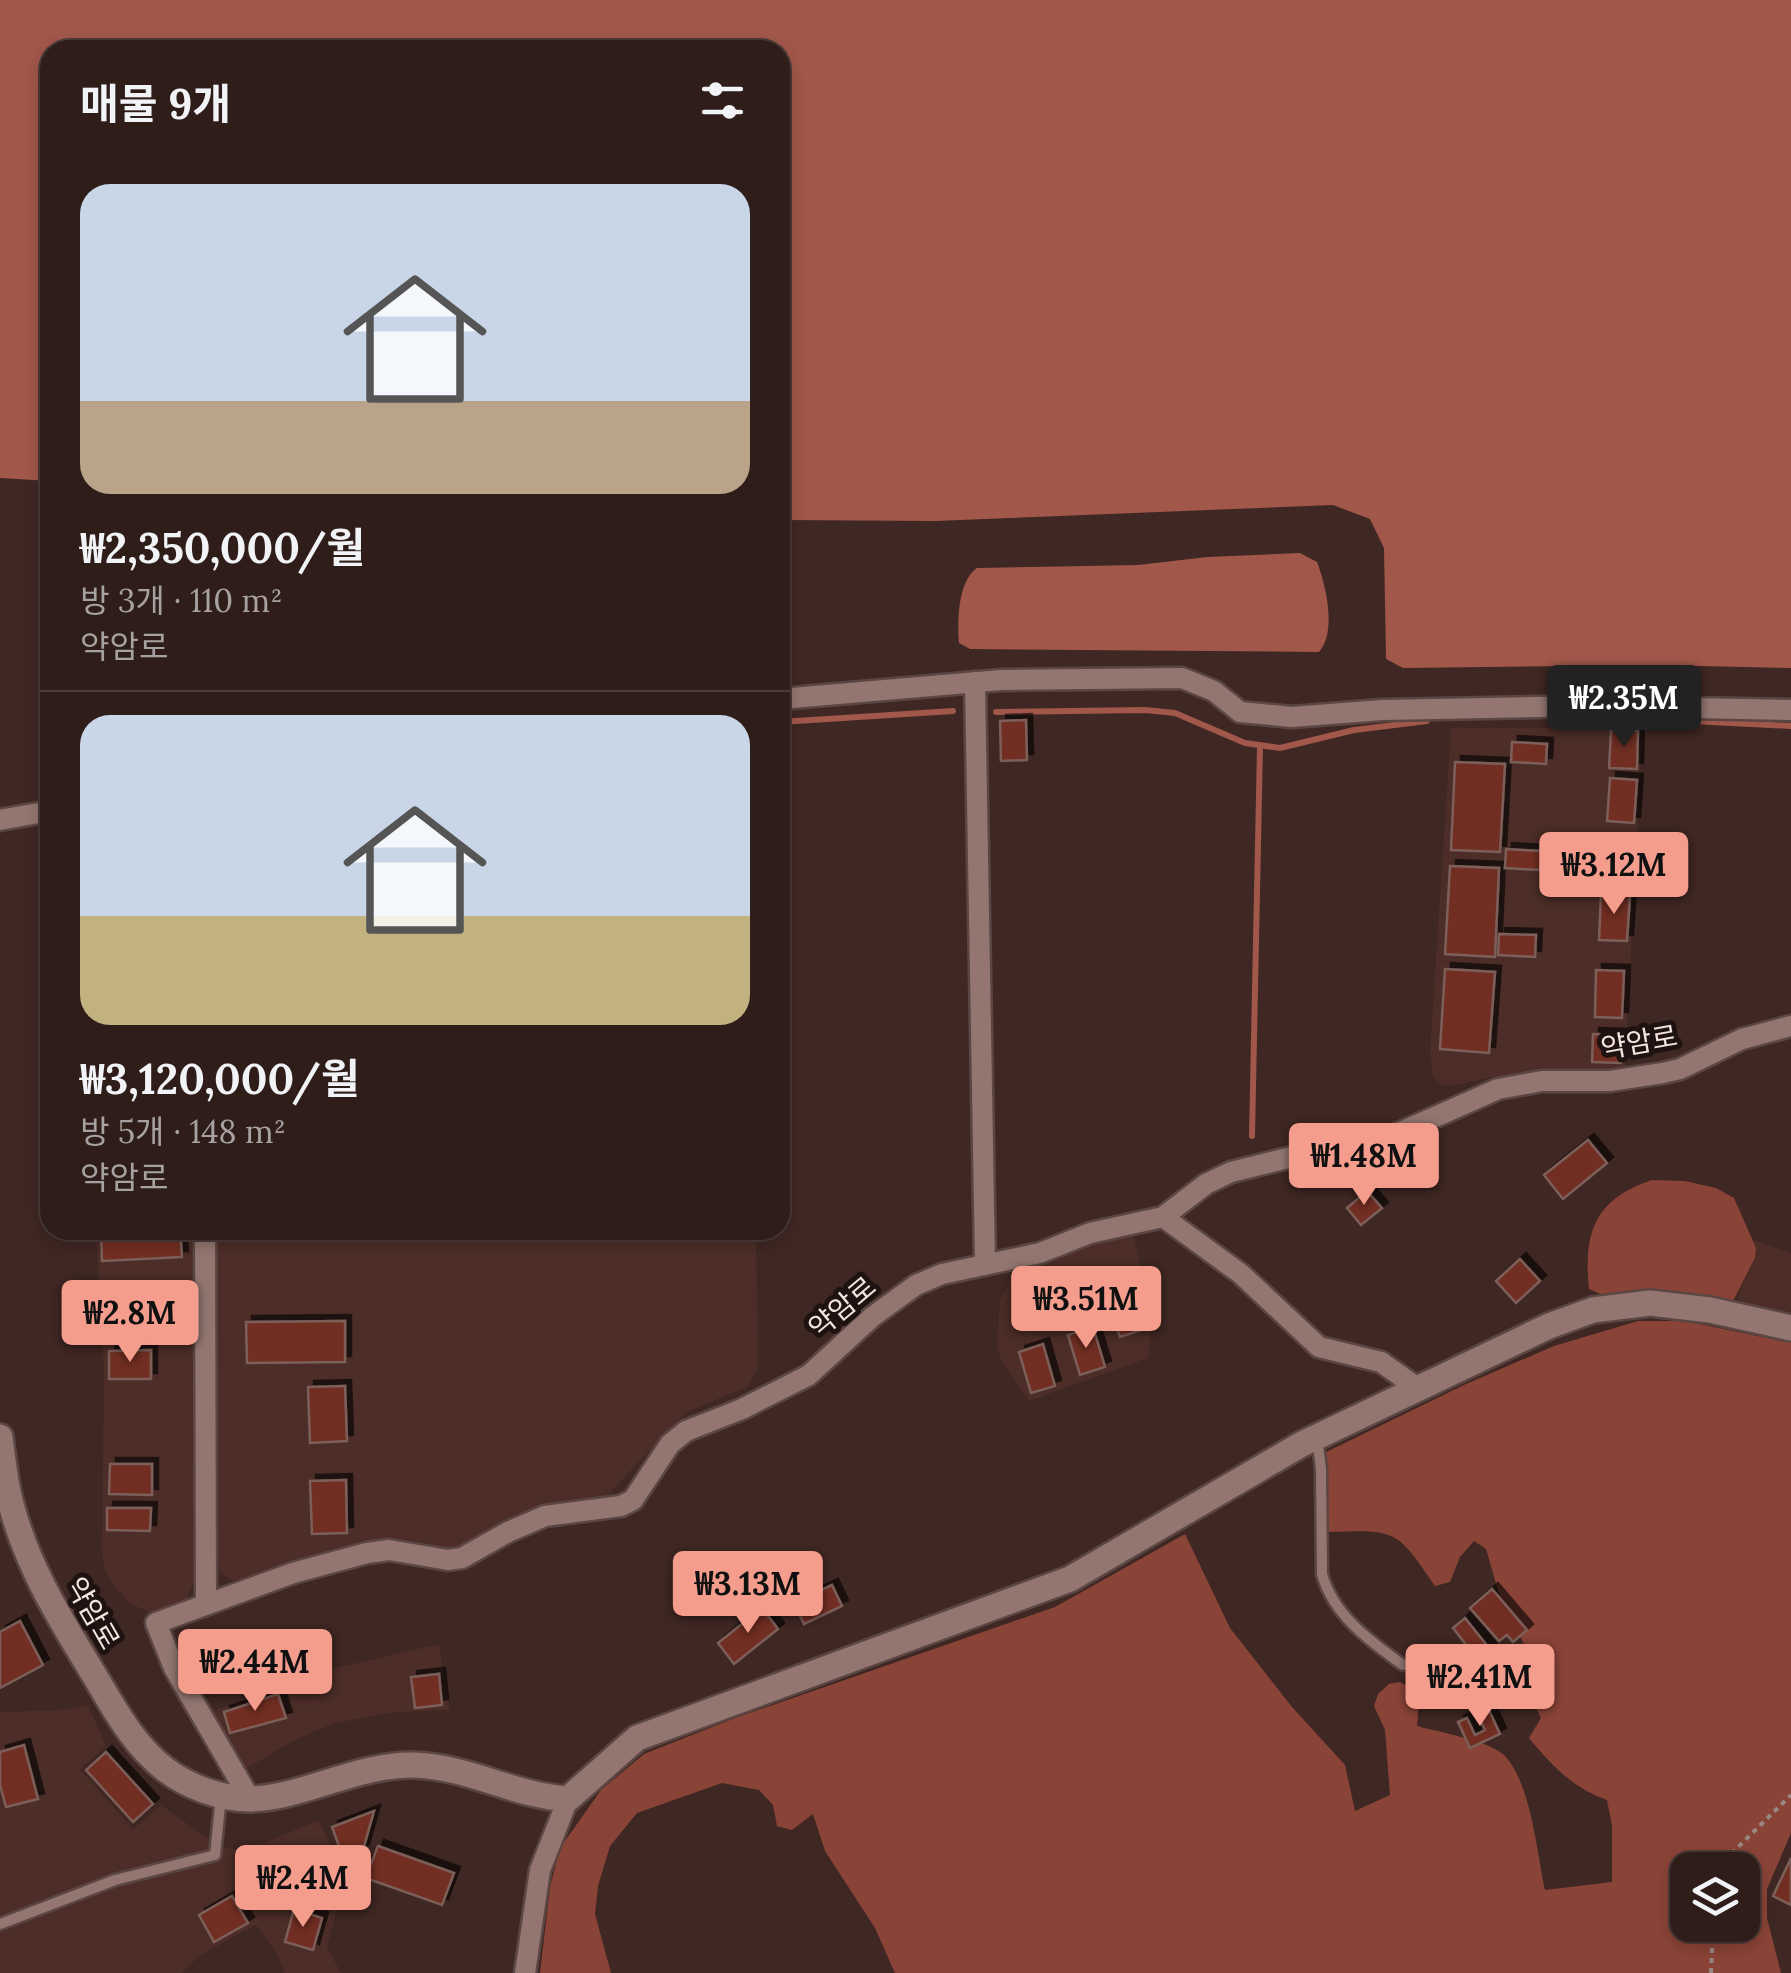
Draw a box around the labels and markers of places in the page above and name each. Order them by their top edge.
pin: ₩2.35M [1543,665,1705,750]
pin: ₩3.12M [1533,832,1695,917]
pin: ₩1.48M [1283,1123,1445,1208]
pin: ₩3.51M [1005,1266,1167,1351]
pin: ₩2.8M [60,1280,200,1365]
pin: ₩3.13M [667,1551,829,1636]
pin: ₩2.44M [174,1629,336,1714]
pin: ₩2.41M [1399,1644,1561,1729]
pin: ₩2.4M [233,1845,373,1930]

